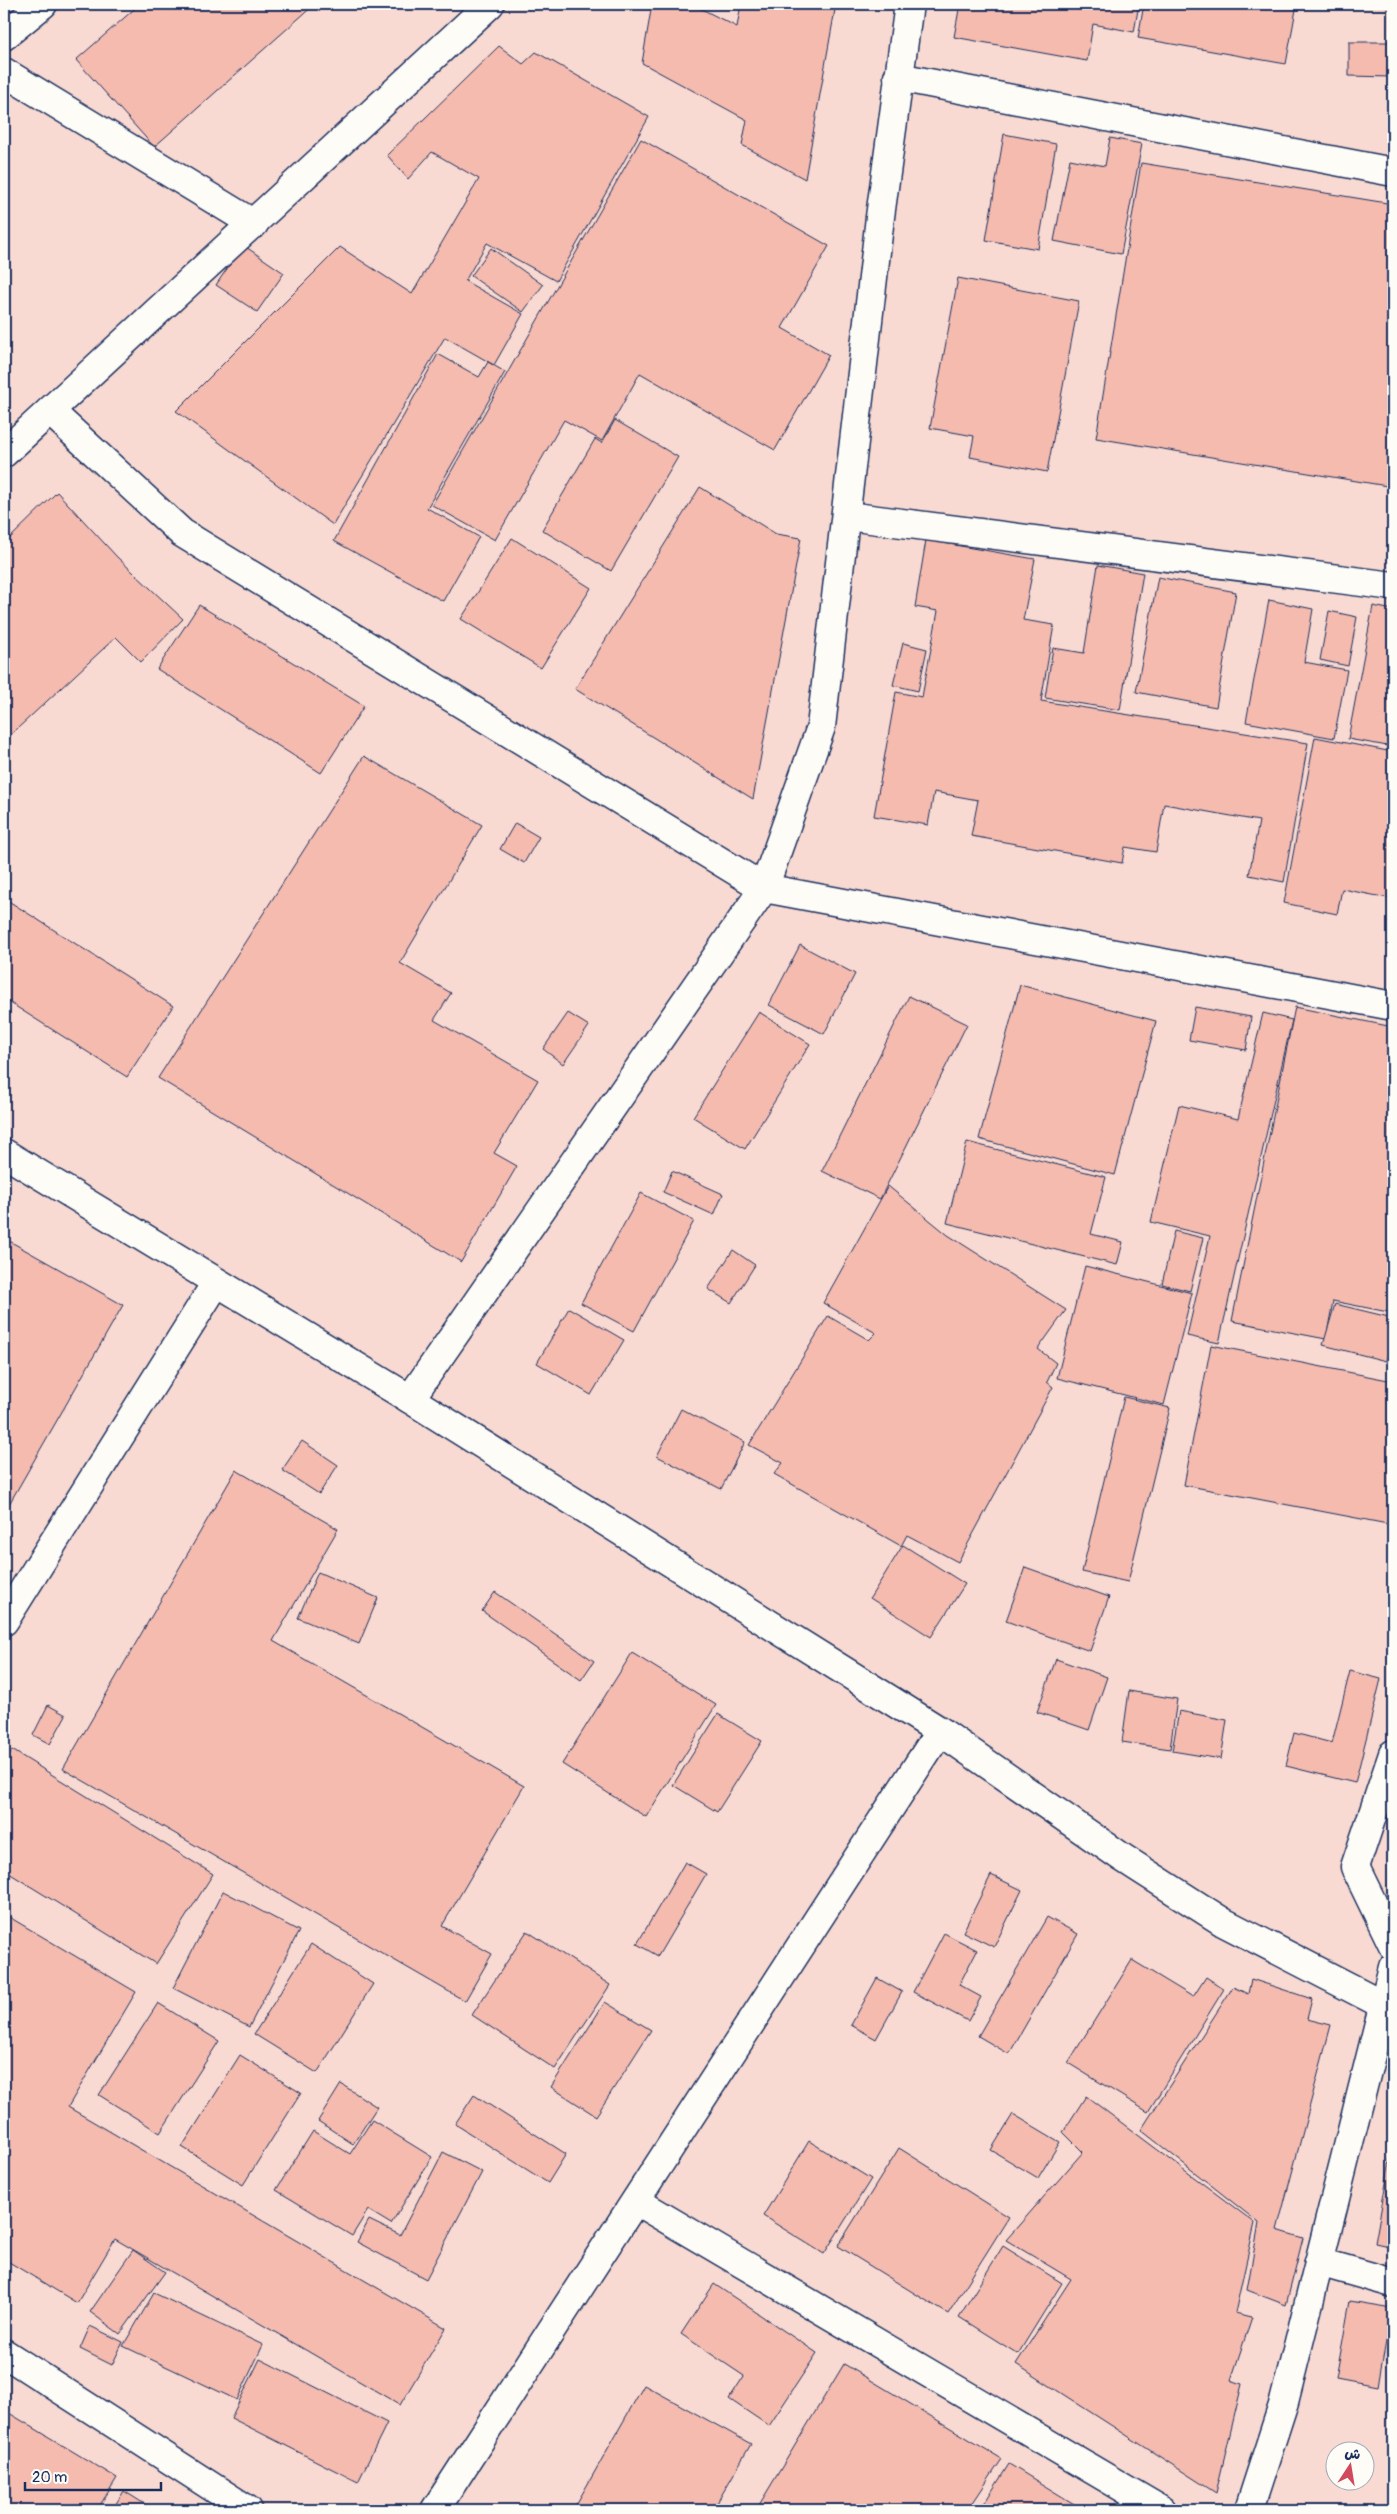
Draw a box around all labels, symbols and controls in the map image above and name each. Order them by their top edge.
north arrow [1324,2442,1374,2492]
text: ش [1343,2444,1362,2464]
scale bar [25,2459,161,2491]
text: 20 m [32,2468,67,2487]

